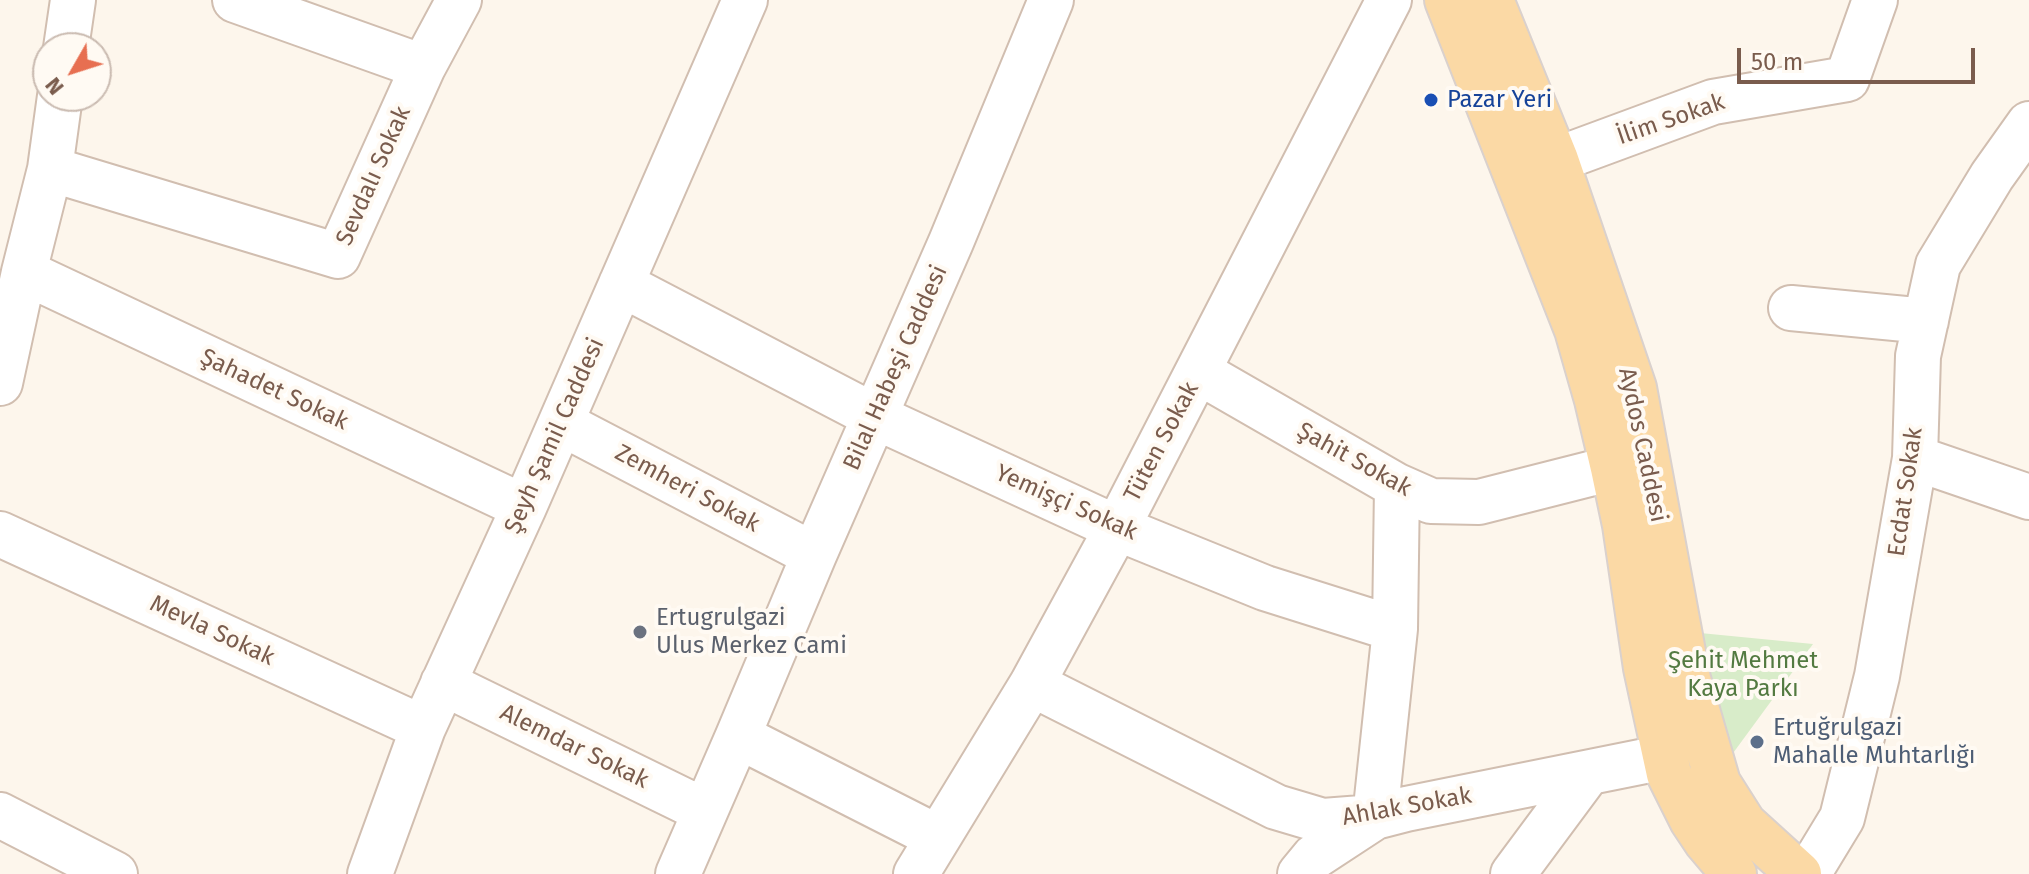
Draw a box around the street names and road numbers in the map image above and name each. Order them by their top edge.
street label: İlim Sokak [1613,88,1729,152]
street label: Sevdalı Sokak [330,102,418,250]
street label: Bilal Habeşi Caddesi [838,261,954,475]
street label: Şeyh Şamil Caddesi [499,334,611,538]
street label: Şahadet Sokak [195,343,353,437]
street label: Aydos Caddesi [1612,365,1672,525]
street label: Tüten Sokak [1118,377,1206,507]
street label: Şahit Sokak [1292,417,1416,503]
street label: Ecdat Sokak [1883,426,1929,558]
street label: Zemheri Sokak [610,439,764,539]
street label: Yemişçi Sokak [991,459,1141,547]
street label: Mevla Sokak [145,590,279,672]
street label: Alemdar Sokak [495,699,653,795]
street label: Ahlak Sokak [1340,781,1474,833]

